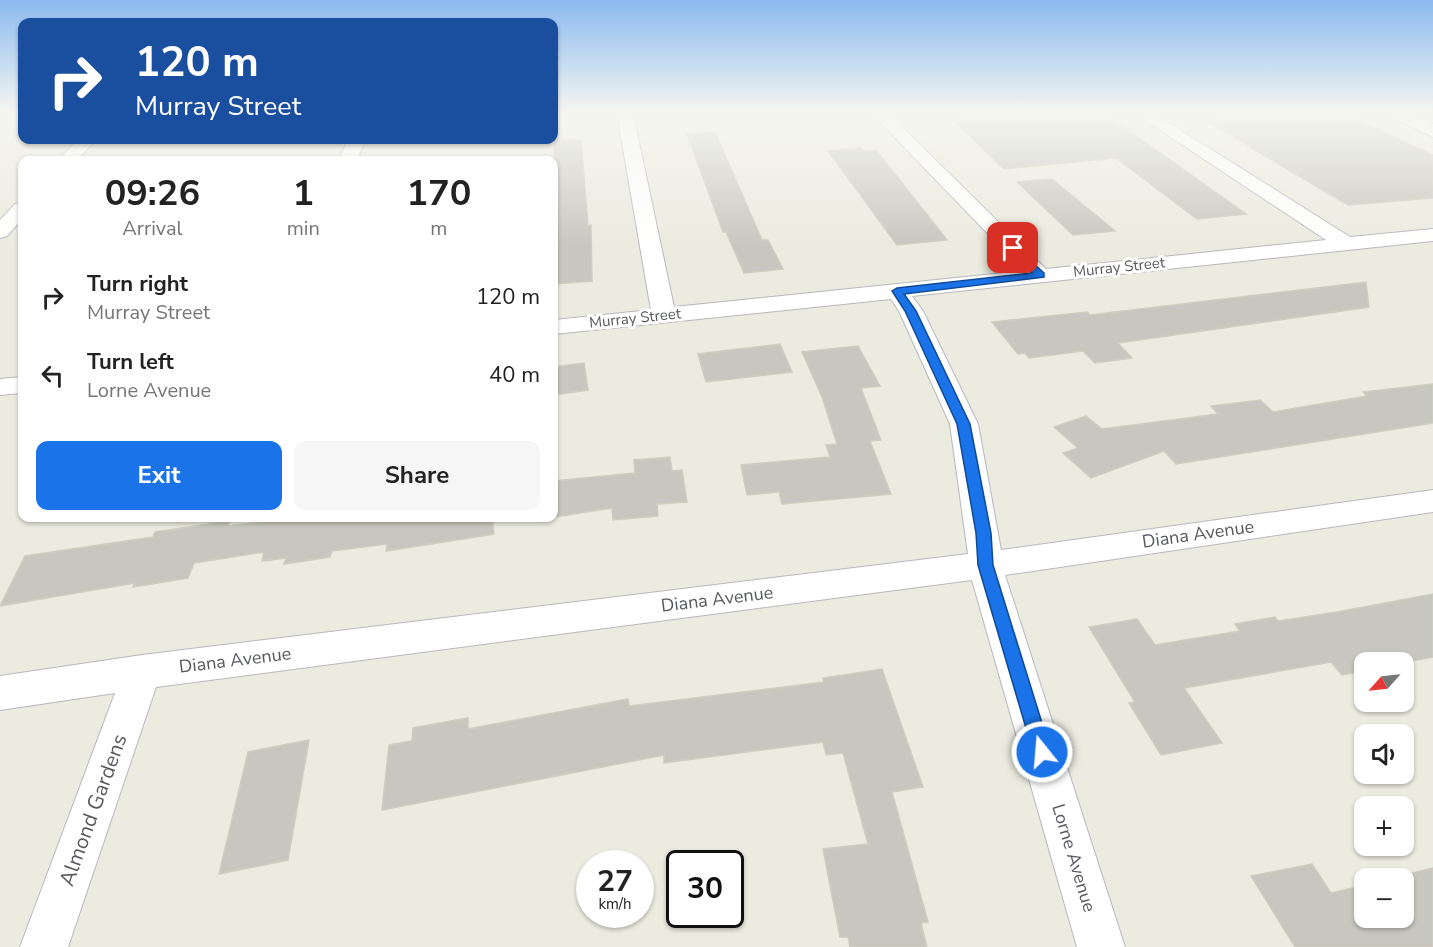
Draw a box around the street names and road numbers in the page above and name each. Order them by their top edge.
street label: Murray Street [1072,252,1167,282]
street label: Murray Street [588,303,683,333]
street label: Diana Avenue [1141,514,1255,554]
street label: Diana Avenue [660,580,774,618]
street label: Diana Avenue [178,641,292,679]
street label: Almond Gardens [52,730,134,890]
street label: Lorne Avenue [1046,801,1102,915]

